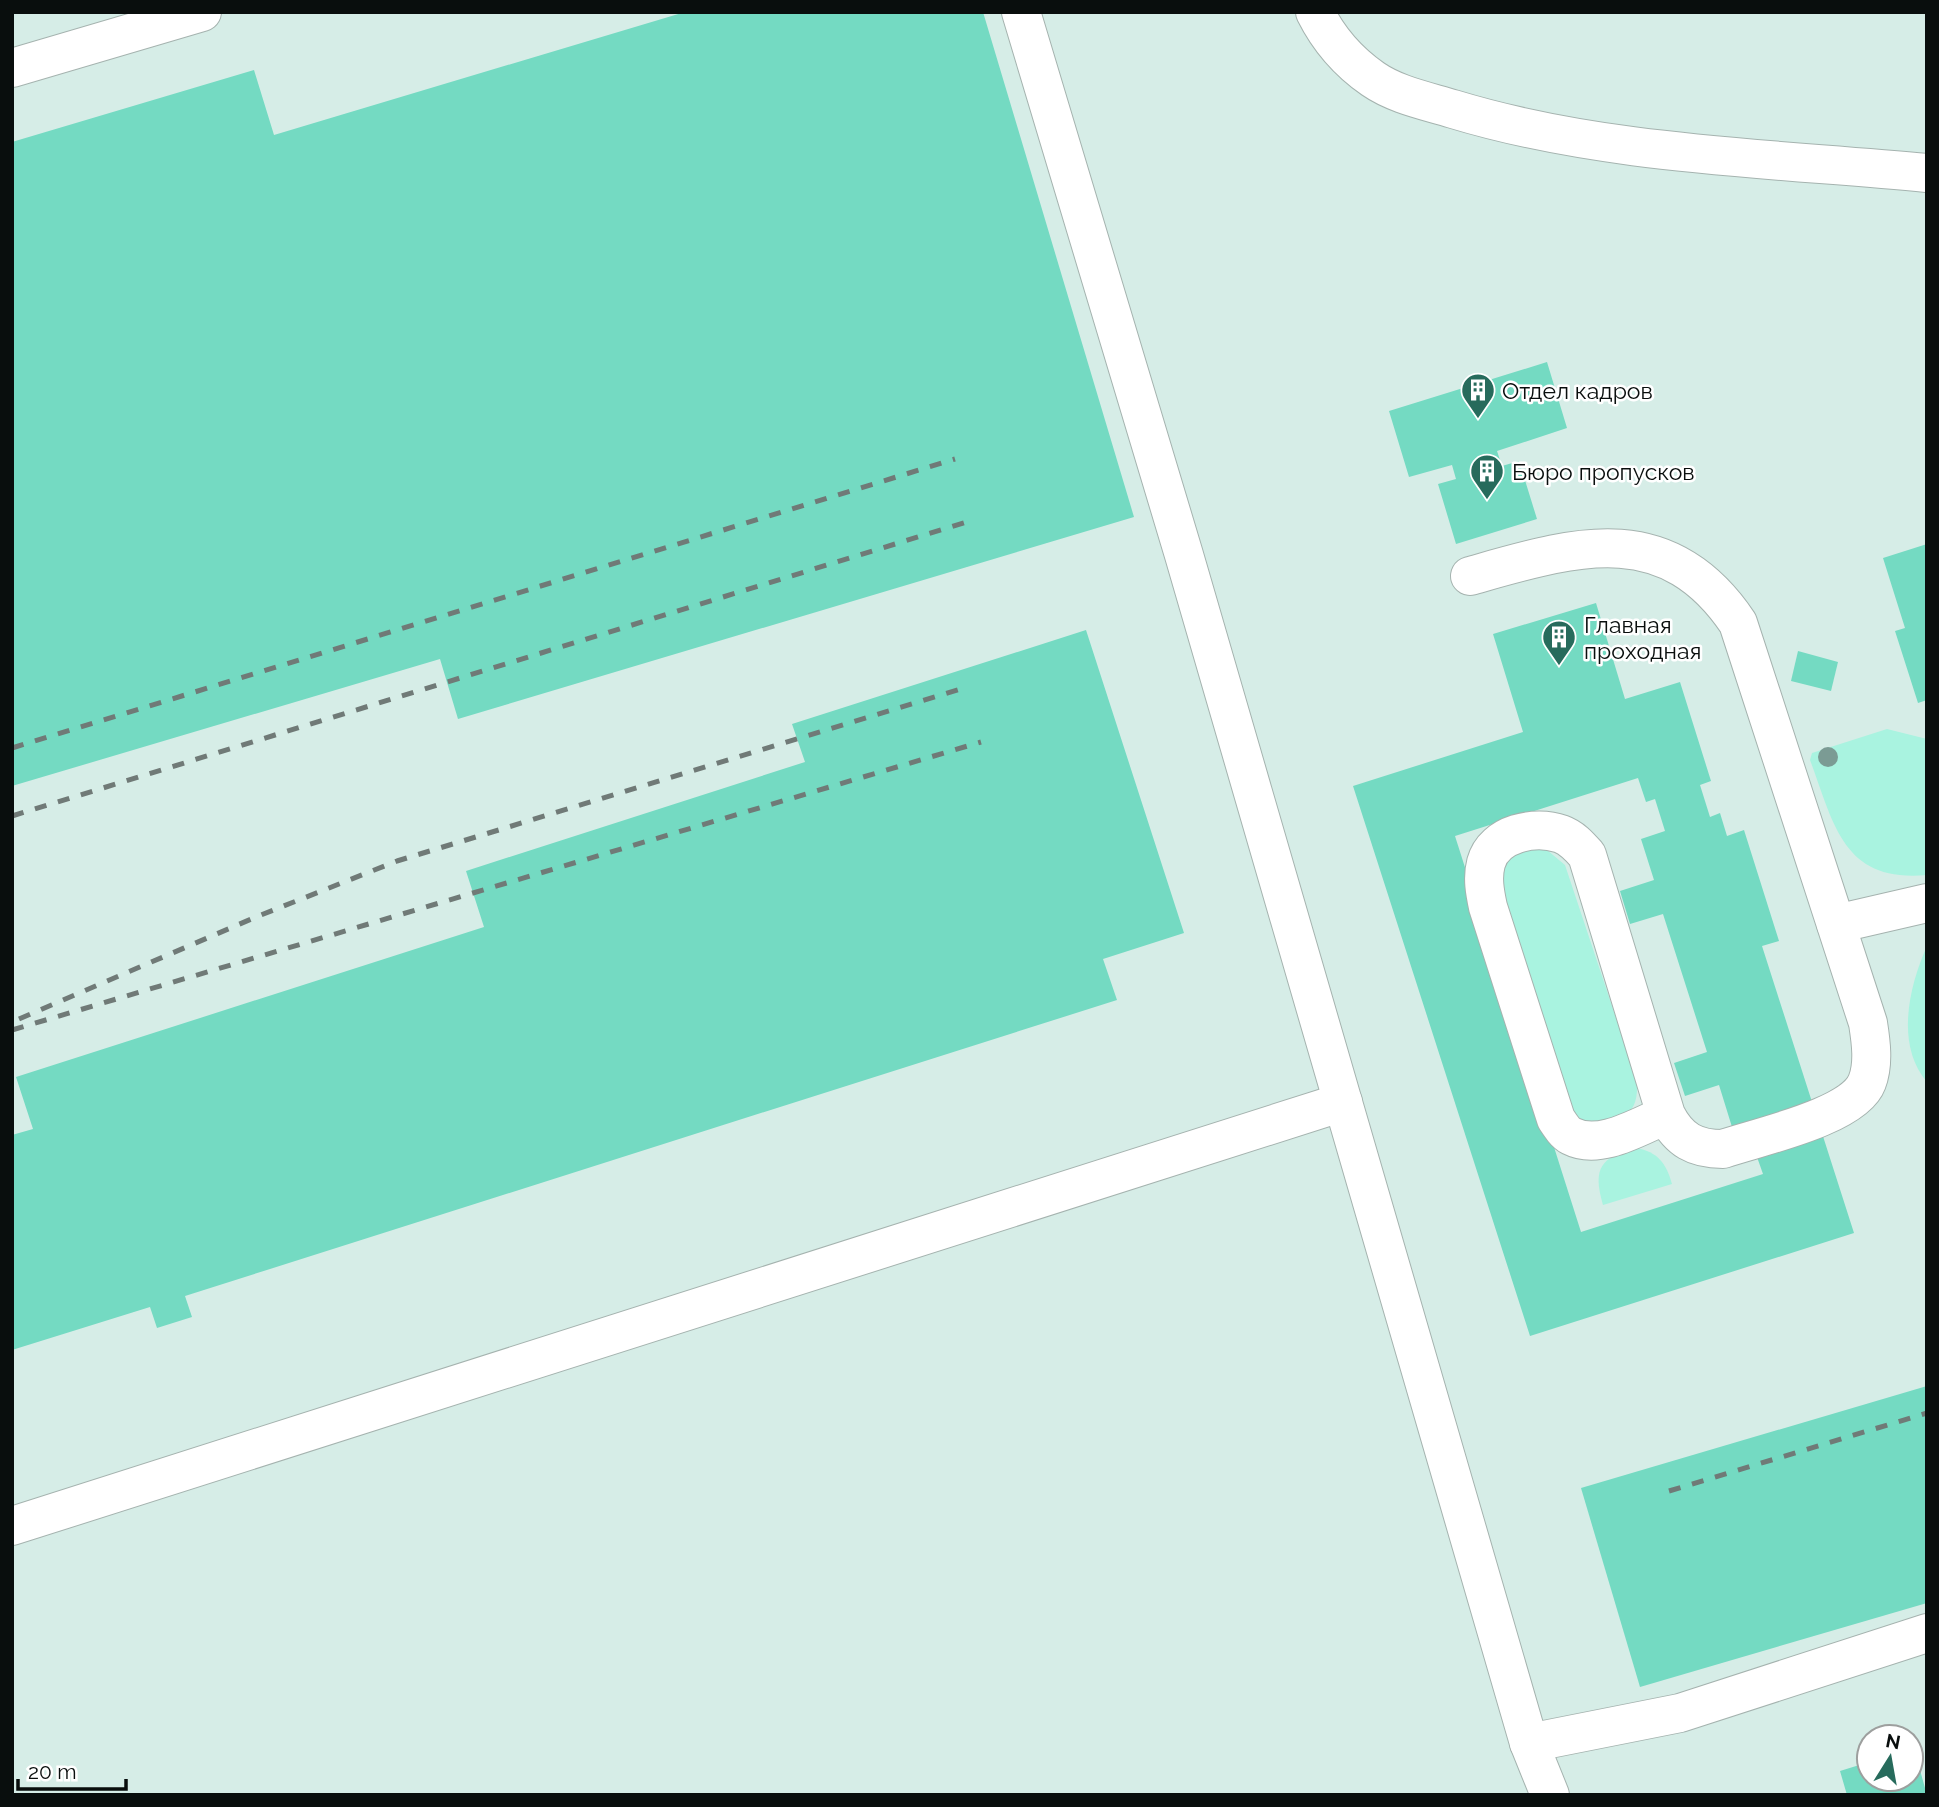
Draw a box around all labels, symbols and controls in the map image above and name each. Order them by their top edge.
building icon: Отдел кадров [1459,371,1497,420]
place label: Отдел кадров [1502,377,1653,404]
building icon: Бюро пропусков [1468,452,1506,501]
place label: Бюро пропусков [1512,458,1695,485]
place label: Главная проходная [1584,611,1701,664]
building icon: Главная проходная [1540,618,1578,667]
north arrow [1855,1723,1925,1793]
text: N [1884,1729,1902,1753]
scale bar [18,1748,126,1792]
text: 20 m [28,1759,76,1784]

